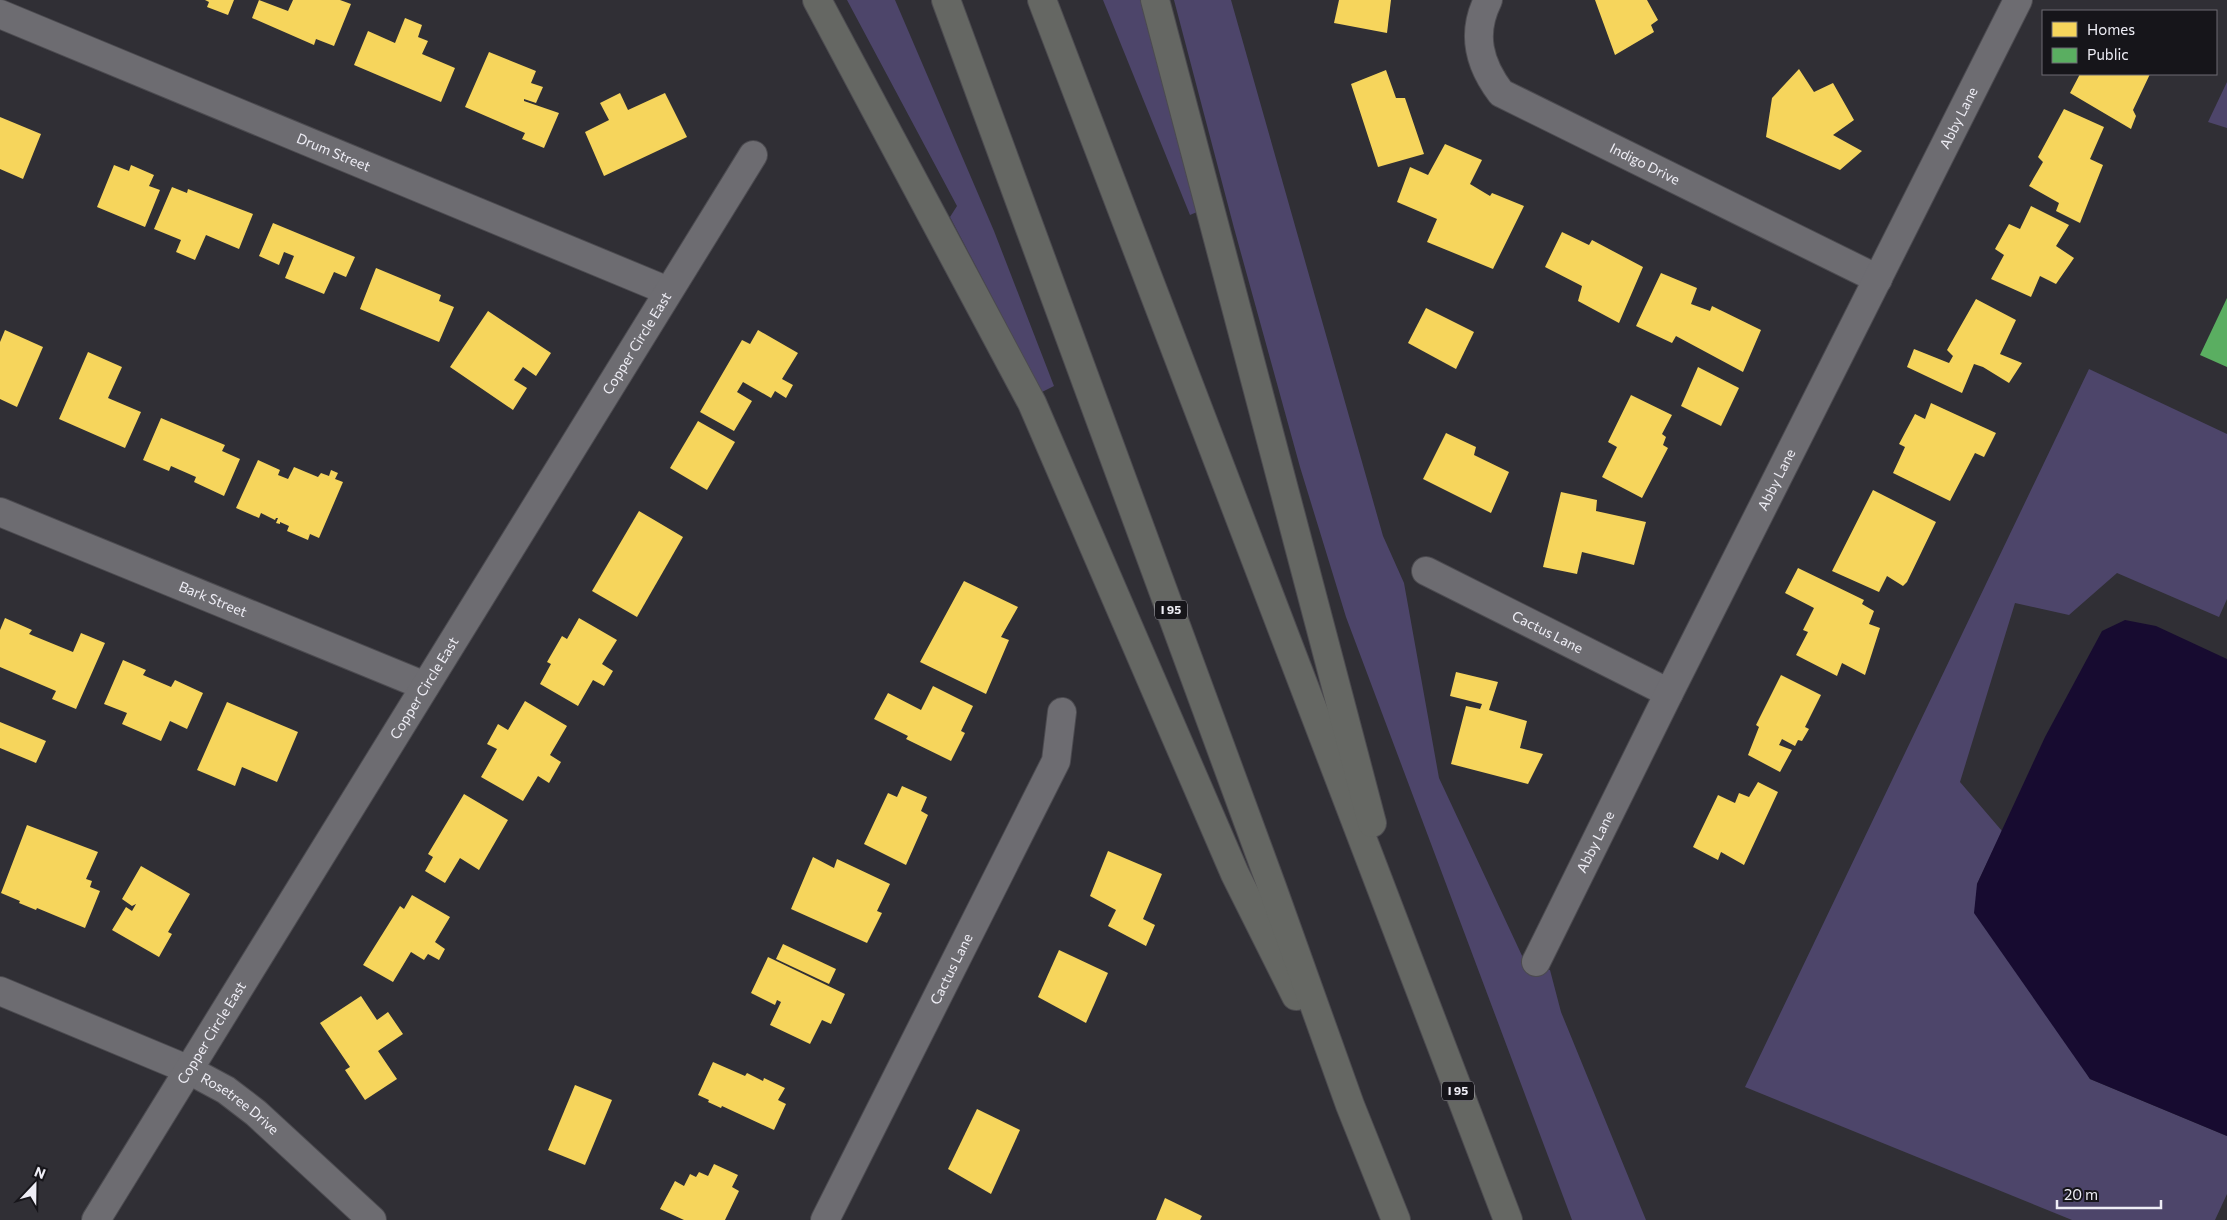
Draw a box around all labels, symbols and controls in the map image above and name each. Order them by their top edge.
legend [2042,10,2217,75]
text: Homes [2087,20,2135,38]
text: Public [2087,45,2129,63]
street label: Abby Lane [1936,84,1981,151]
street label: Drum Street [294,129,373,175]
street label: Indigo Drive [1607,139,1683,188]
street label: Copper Circle East [598,289,674,397]
street label: Abby Lane [1753,446,1799,513]
street label: Bark Street [177,577,250,620]
road number: I 95 [1155,600,1187,620]
street label: Cactus Lane [1509,607,1586,657]
street label: Copper Circle East [386,633,462,742]
street label: Abby Lane [1573,808,1617,875]
street label: Cactus Lane [926,930,976,1007]
street label: Copper Circle East [173,978,249,1087]
street label: Rosetree Drive [198,1069,283,1138]
road number: I 95 [1442,1082,1474,1100]
north arrow [10,1160,60,1210]
text: N [32,1163,48,1182]
scale bar [2057,1178,2161,1210]
text: 20 m [2064,1185,2098,1203]

